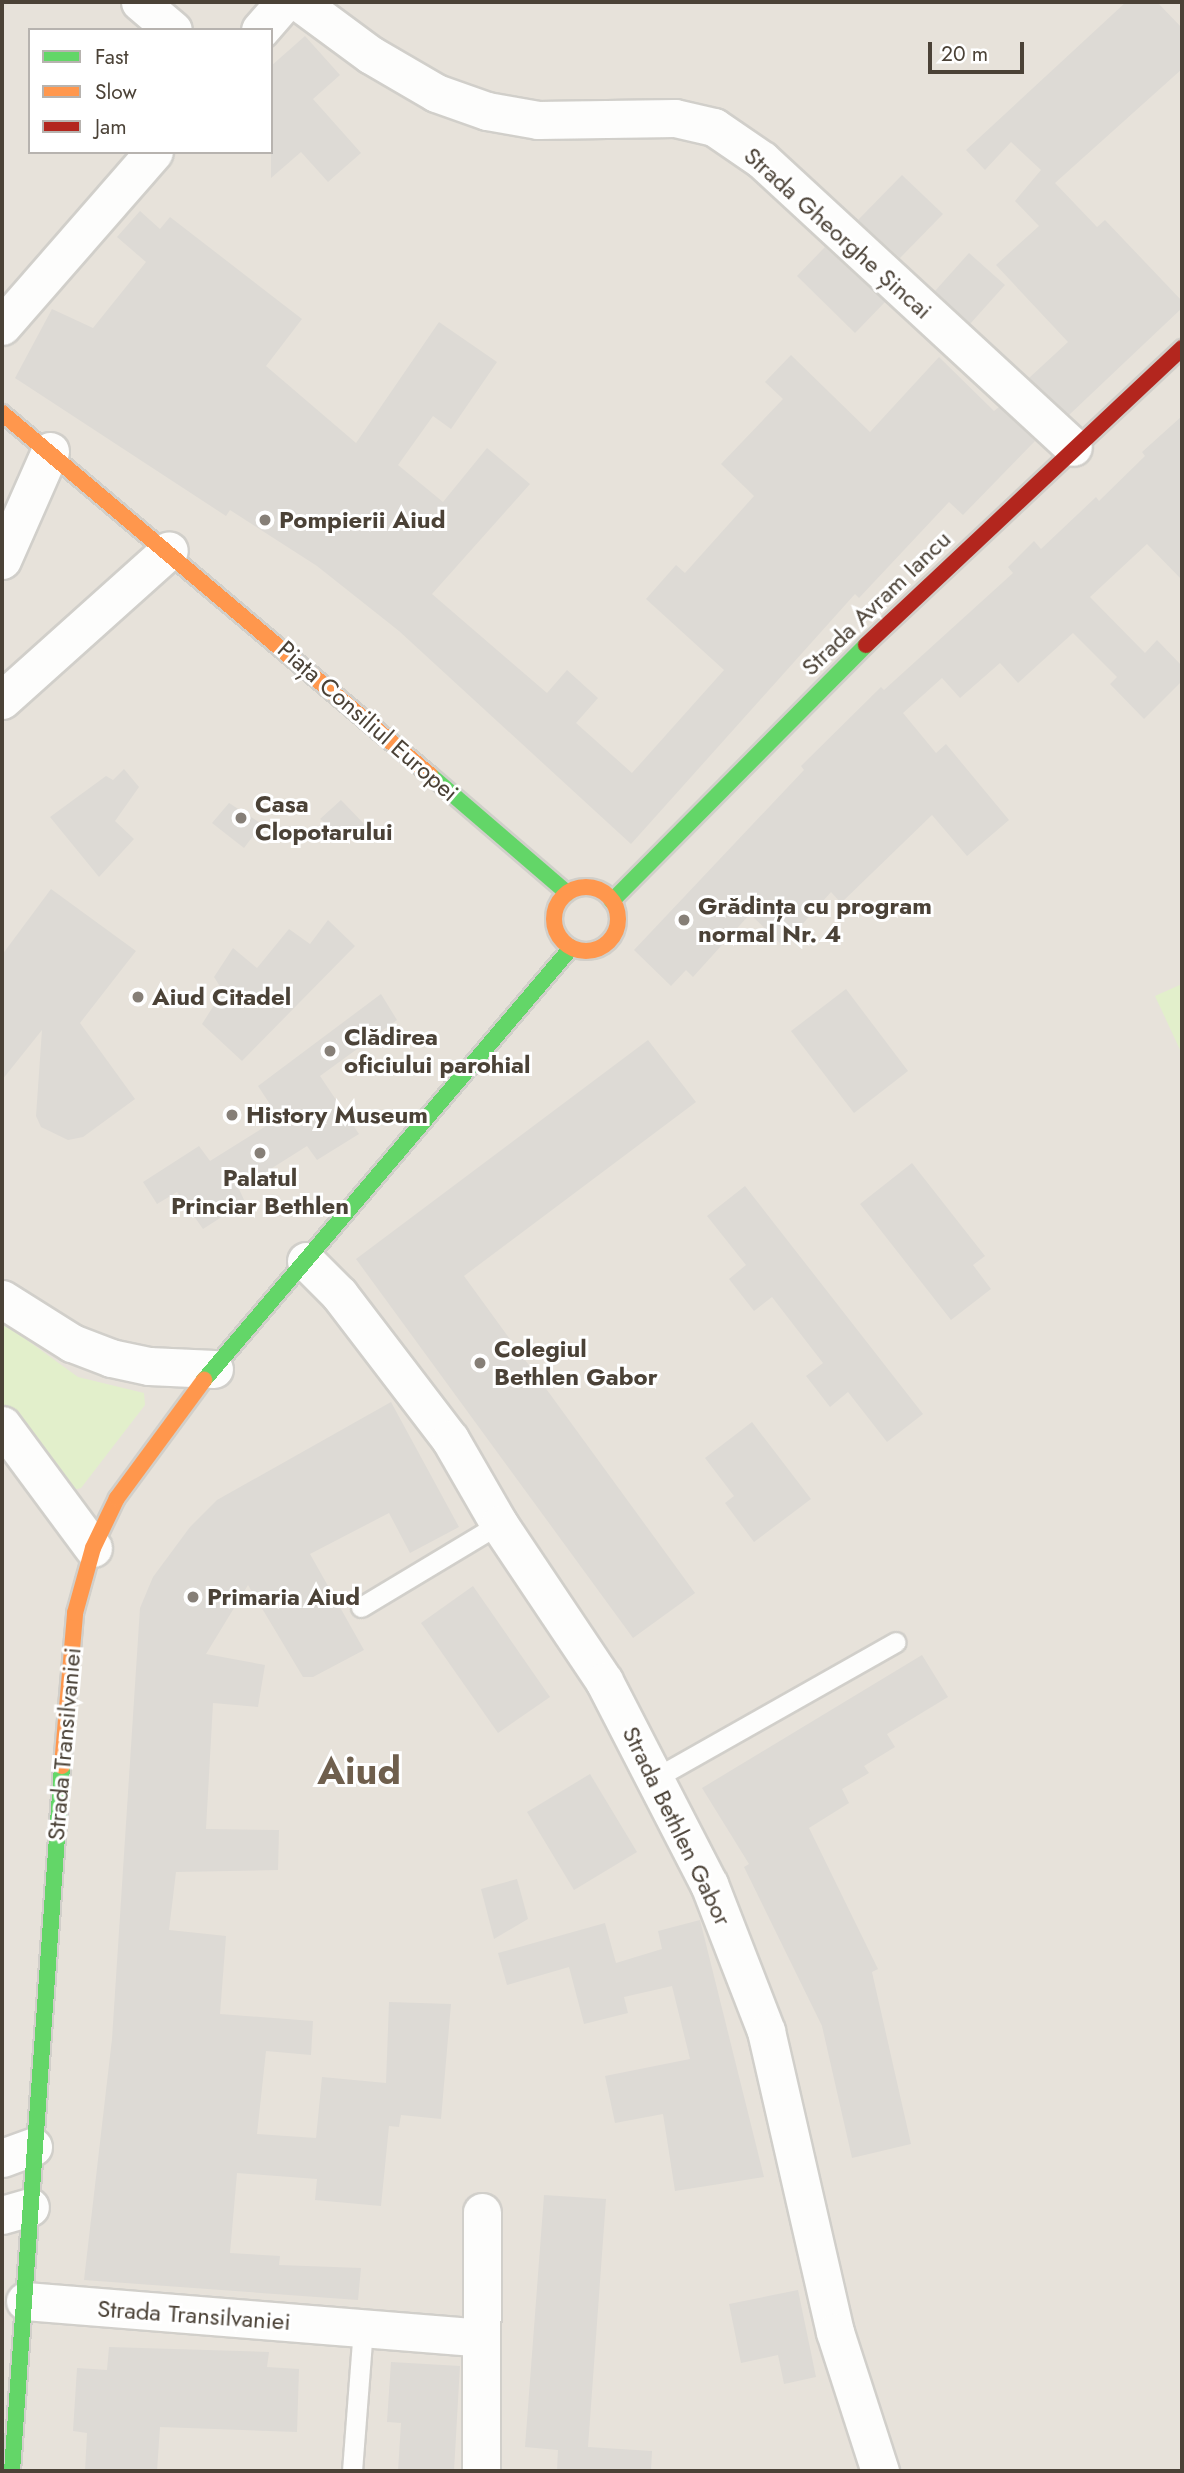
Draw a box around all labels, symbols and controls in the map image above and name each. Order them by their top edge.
legend [28,28,273,154]
scale bar [932,28,1028,72]
text: 20 m [941,39,988,69]
text: Fast [95,42,128,72]
text: Slow [95,77,137,107]
text: Jam [95,112,127,142]
street label: Strada Gheorghe Șincai [738,141,938,325]
place label: Pompierii Aiud [279,506,445,534]
marker: Pompierii Aiud [257,512,273,528]
street label: Strada Avram Iancu [795,525,957,681]
street label: Piața Consiliul Europei [272,635,464,807]
place label: Casa Clopotarului [255,790,393,846]
marker: Casa Clopotarului [233,810,249,826]
place label: Grădința cu program normal Nr. 4 [698,892,932,948]
marker: Grădința cu program normal Nr. 4 [676,912,692,928]
place label: Aiud Citadel [152,983,291,1011]
marker: Aiud Citadel [130,989,146,1005]
place label: Clădirea oficiului parohial [344,1023,531,1079]
marker: Clădirea oficiului parohial [322,1043,338,1059]
place label: History Museum [246,1101,428,1129]
marker: History Museum [224,1107,240,1123]
marker: Palatul Princiar Bethlen [252,1145,268,1161]
place label: Palatul Princiar Bethlen [171,1164,349,1220]
place label: Colegiul Bethlen Gabor [494,1335,658,1391]
marker: Colegiul Bethlen Gabor [472,1355,488,1371]
place label: Primaria Aiud [207,1583,360,1611]
marker: Primaria Aiud [185,1589,201,1605]
street label: Strada Transilvaniei [41,1646,87,1842]
street label: Strada Bethlen Gabor [616,1722,738,1930]
district label: Aiud [317,1748,401,1794]
street label: Strada Transilvaniei [96,2294,292,2336]

